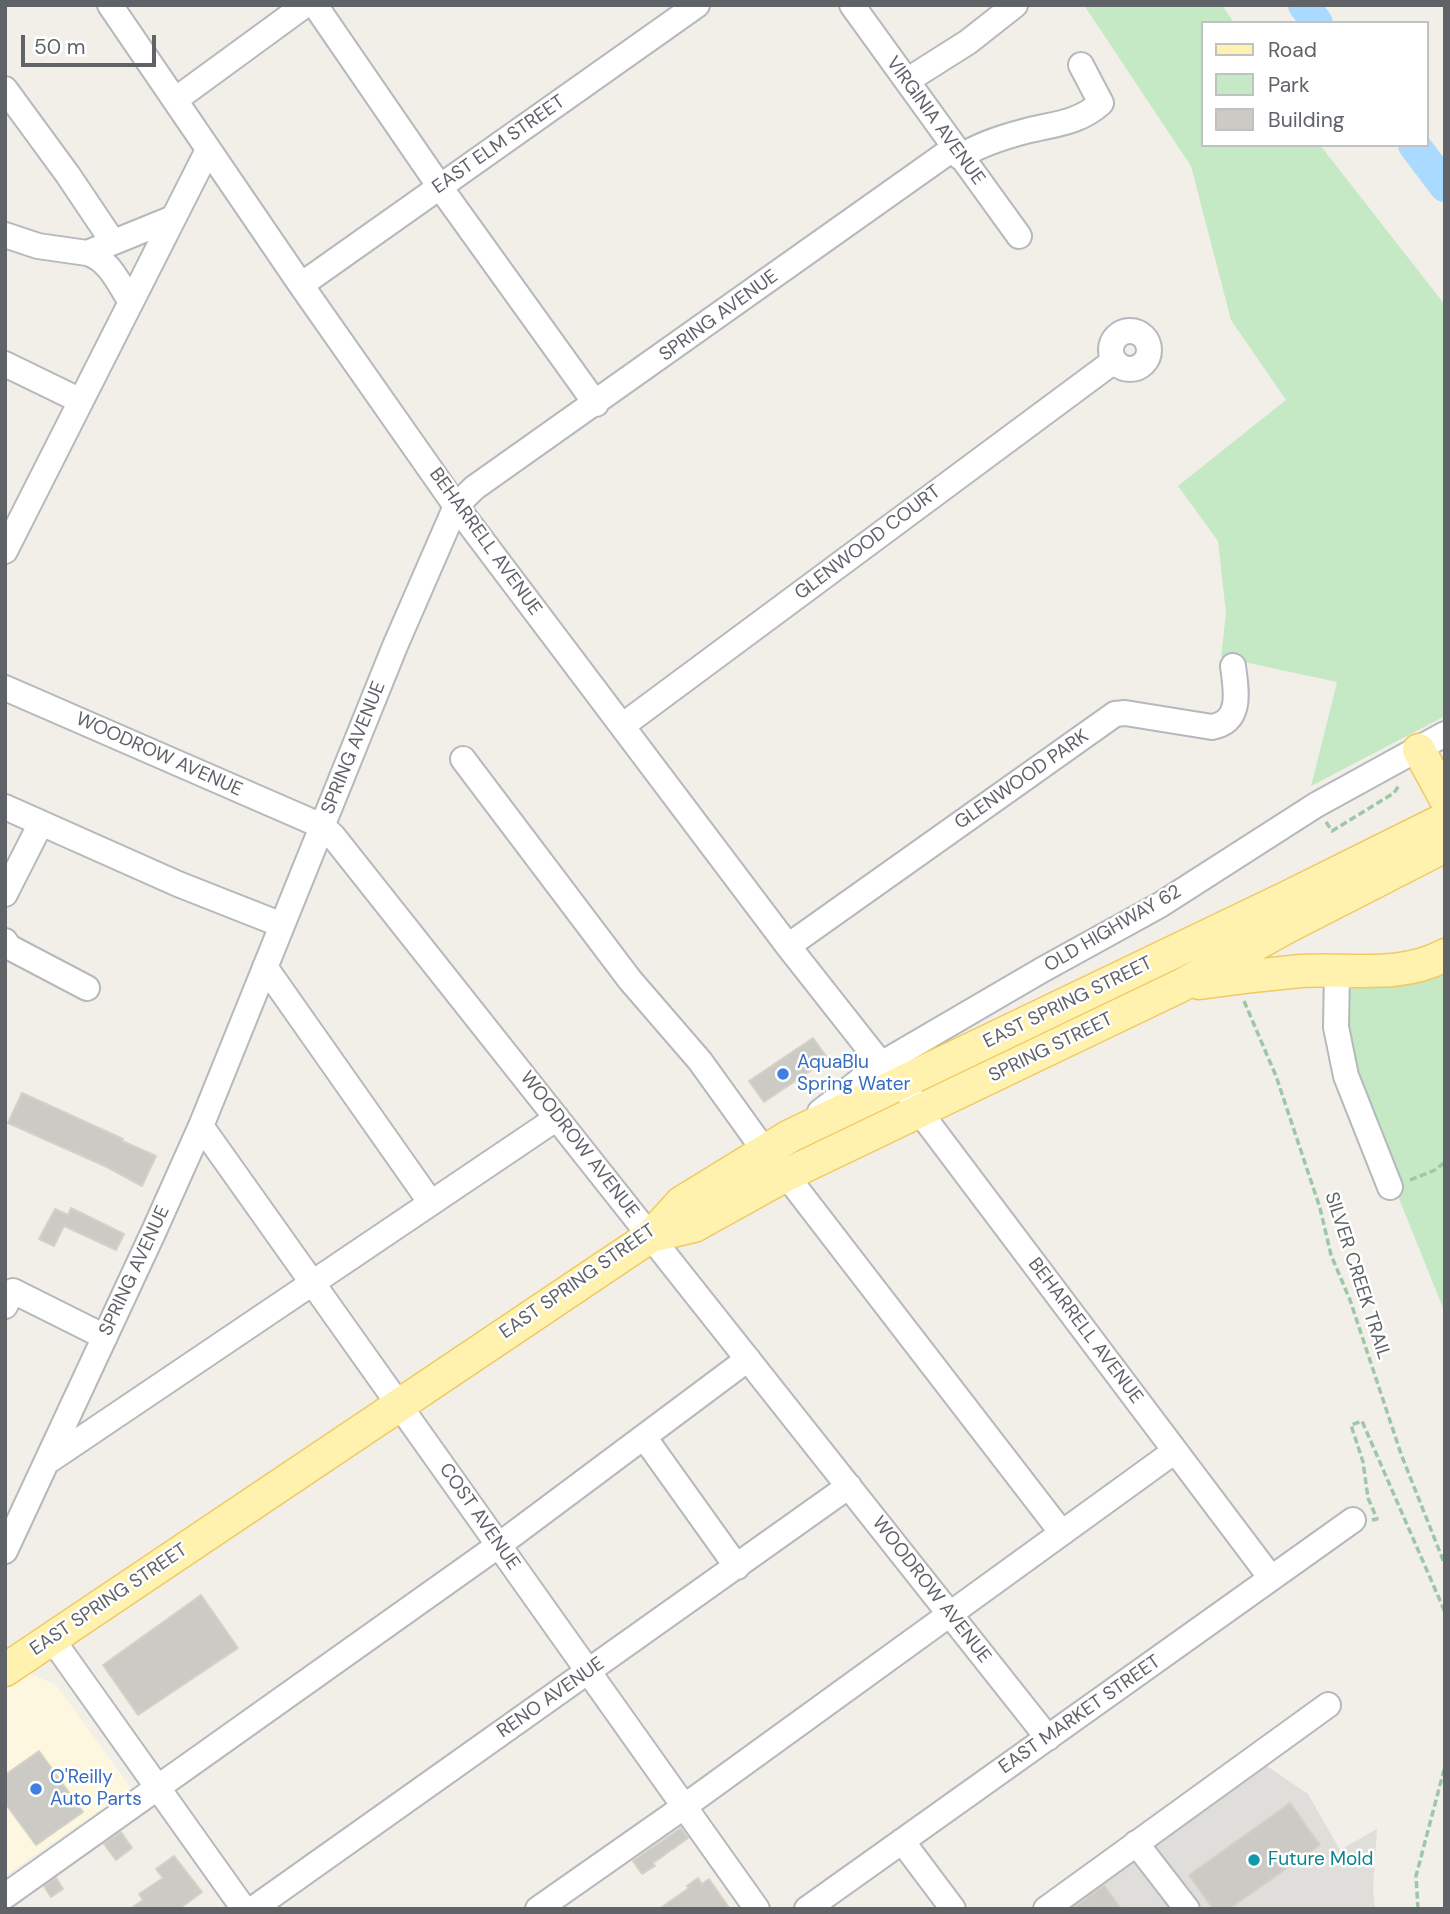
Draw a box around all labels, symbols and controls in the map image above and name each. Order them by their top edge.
scale bar [24,21,159,65]
legend [1202,21,1429,147]
text: 50 m [34,33,85,61]
text: Road [1268,36,1317,64]
street label: VIRGINIA AVENUE [881,52,989,190]
text: Park [1268,71,1309,99]
street label: EAST ELM STREET [428,91,570,199]
text: Building [1268,106,1344,134]
street label: SPRING AVENUE [655,265,783,367]
street label: BEHARRELL AVENUE [424,464,546,620]
street label: GLENWOOD COURT [791,481,945,605]
street label: SPRING AVENUE [317,678,391,818]
street label: WOODROW AVENUE [72,708,246,802]
street label: GLENWOOD PARK [951,725,1093,835]
street label: OLD HIGHWAY 62 [1040,881,1186,977]
street label: EAST SPRING STREET [980,952,1156,1054]
street label: SPRING STREET [985,1008,1117,1088]
place label: AquaBlu Spring Water [797,1052,911,1096]
marker: AquaBlu Spring Water [775,1066,791,1082]
street label: WOODROW AVENUE [515,1067,643,1223]
street label: SILVER CREEK TRAIL [1319,1189,1395,1363]
street label: SPRING AVENUE [95,1202,175,1340]
street label: EAST SPRING STREET [496,1220,660,1344]
street label: BEHARRELL AVENUE [1023,1254,1147,1408]
street label: COST AVENUE [434,1459,524,1575]
street label: WOODROW AVENUE [867,1512,995,1668]
street label: EAST SPRING STREET [26,1539,192,1661]
street label: EAST MARKET STREET [995,1651,1165,1779]
street label: RENO AVENUE [493,1653,609,1743]
place label: O'Reilly Auto Parts [50,1767,142,1811]
marker: O'Reilly Auto Parts [28,1781,44,1797]
place label: Future Mold [1268,1849,1373,1871]
marker: Future Mold [1246,1852,1262,1868]

